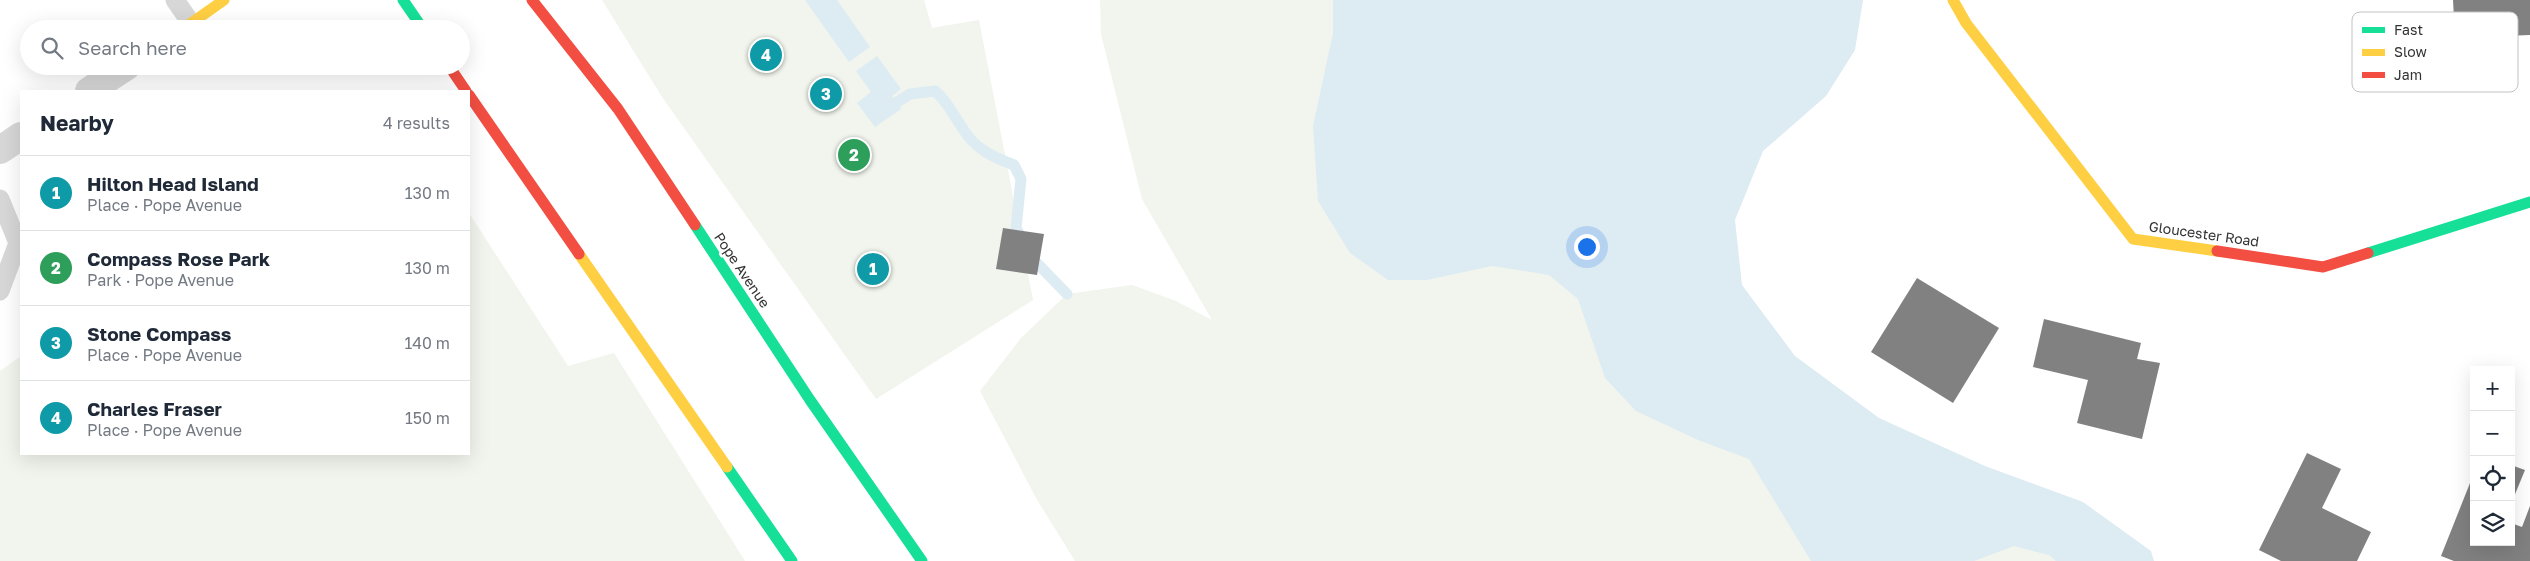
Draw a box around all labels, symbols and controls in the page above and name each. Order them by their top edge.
legend [2352,12,2518,92]
search box [20,20,470,75]
text: Fast [2394,21,2423,38]
icon: search [38,34,66,62]
text: Search here [78,36,187,59]
pin: 4 [750,36,782,74]
text: Slow [2394,43,2427,60]
text: Jam [2394,66,2422,83]
pin: 3 [810,75,842,113]
text: Nearby [40,110,114,136]
text: 4 results [383,113,450,133]
pin: 2 [838,136,870,174]
text: Hilton Head Island [87,172,259,195]
text: 1 [52,183,60,203]
text: 130 m [405,183,450,203]
text: Place · Pope Avenue [87,195,242,215]
street label: Gloucester Road [2148,217,2260,250]
street label: Pope Avenue [711,229,774,311]
your location [1574,234,1600,260]
text: Compass Rose Park [87,247,270,270]
pin: 1 [857,250,889,288]
text: 2 [51,258,61,278]
text: 130 m [405,258,450,278]
text: Park · Pope Avenue [87,270,234,290]
text: Stone Compass [87,322,232,345]
text: 3 [51,333,61,353]
text: 140 m [404,333,450,353]
text: Place · Pope Avenue [87,345,242,365]
map controls [2470,366,2515,546]
button: + [2470,366,2515,411]
text: Charles Fraser [87,397,222,420]
text: 4 [51,408,61,428]
text: 150 m [405,408,450,428]
button: − [2470,411,2515,456]
text: Place · Pope Avenue [87,420,242,440]
button: locate [2470,456,2515,501]
button: layers [2470,501,2515,546]

